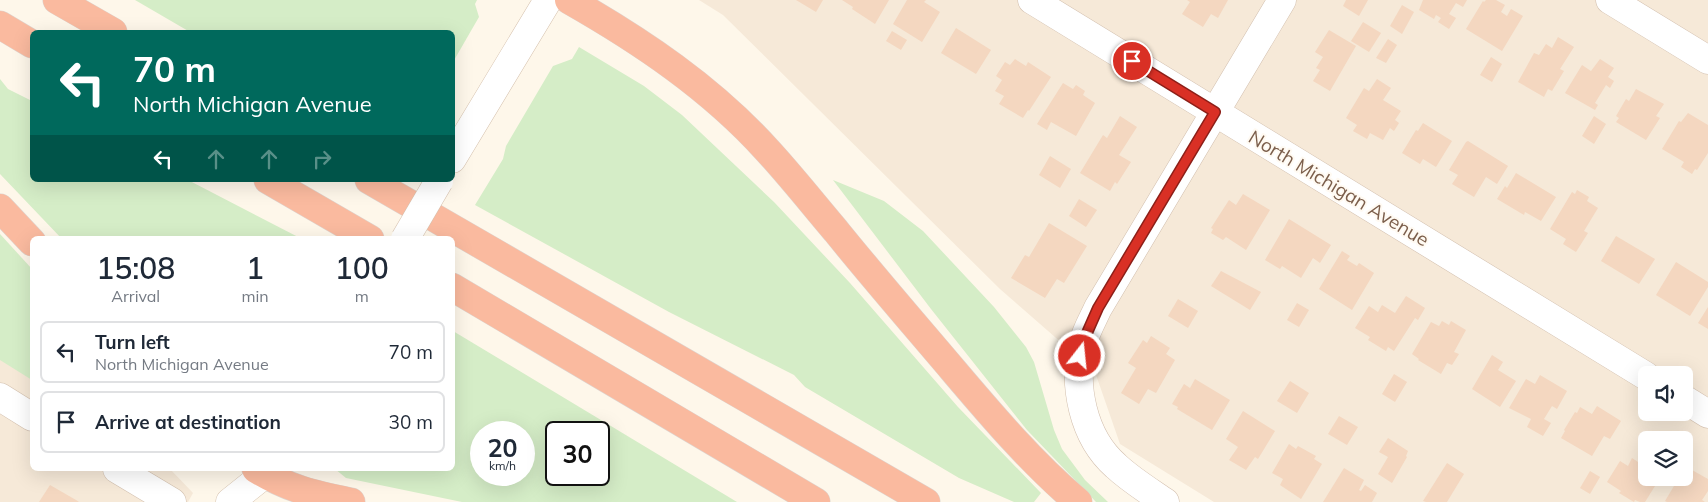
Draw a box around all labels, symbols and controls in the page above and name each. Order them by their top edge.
pin [1111,40,1153,82]
text: 70 m [133,47,216,91]
icon: arrive [1118,47,1146,75]
icon: left [50,50,115,115]
text: North Michigan Avenue [133,90,372,118]
street label: North Michigan Avenue [1244,125,1434,251]
icon: left [149,145,177,173]
icon: ahead [202,145,230,173]
icon: ahead [255,145,283,173]
icon: right [308,145,336,173]
text: 15:08 [96,249,175,287]
text: 1 [246,249,264,287]
text: 100 [335,249,389,287]
text: Arrival [111,286,160,306]
text: min [241,286,269,306]
text: m [355,286,369,306]
position arrow [1053,329,1105,381]
text: Turn left [95,330,170,354]
icon: left [52,338,80,366]
text: 70 m [389,340,433,364]
text: North Michigan Avenue [95,354,269,374]
map controls [1638,366,1693,486]
button: sound [1638,366,1693,421]
icon: arrive [52,408,80,436]
text: Arrive at destination [95,410,281,434]
text: 30 m [389,410,433,434]
speed limit sign: 30 [545,421,610,486]
button: layers [1638,431,1693,486]
text: 20 [487,432,518,463]
text: km/h [489,458,516,473]

